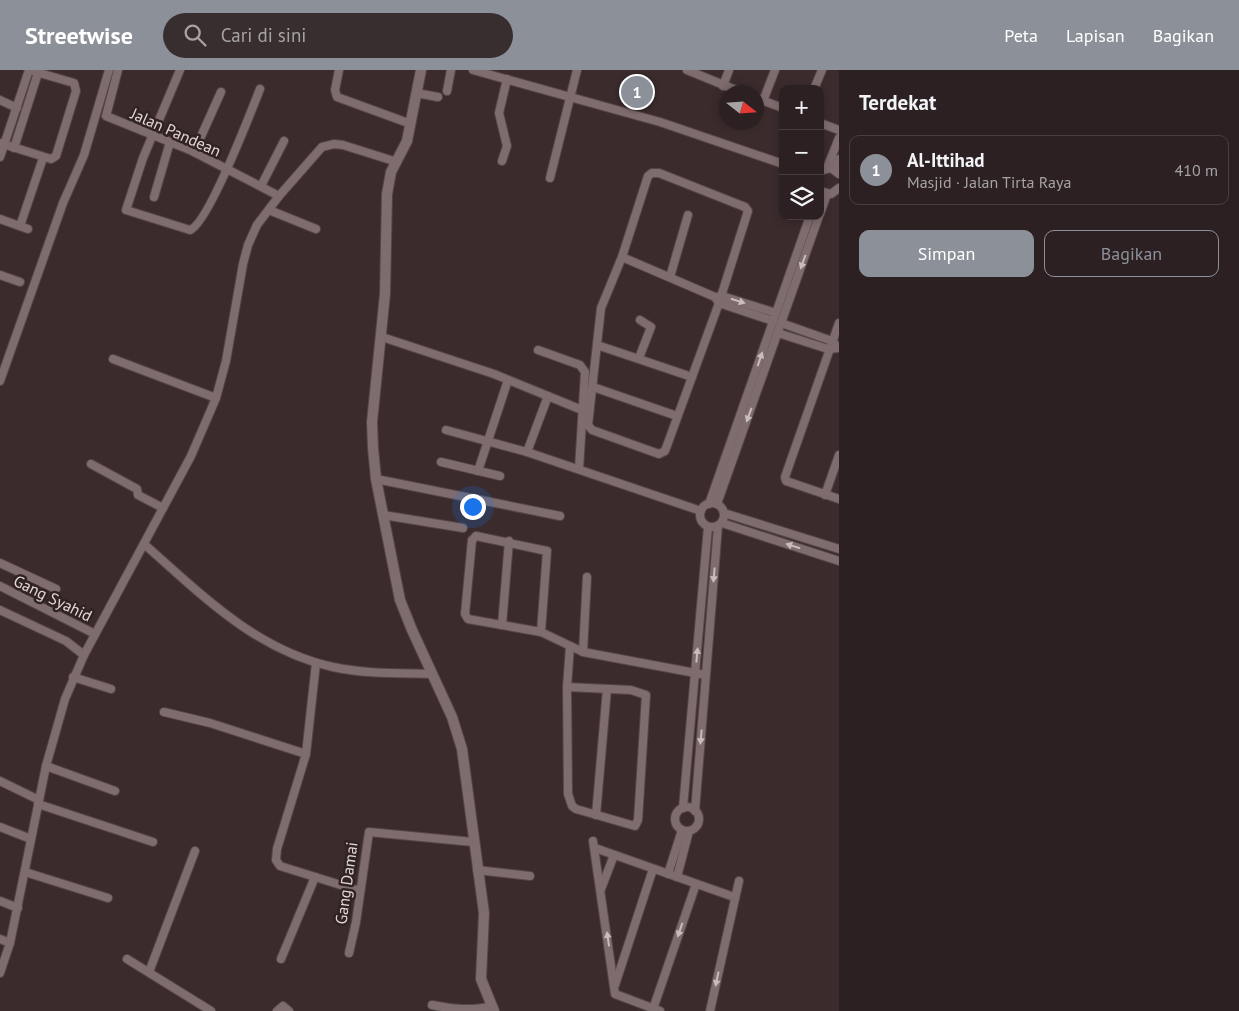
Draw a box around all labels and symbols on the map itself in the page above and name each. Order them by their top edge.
pin: 1 [621,73,653,111]
north arrow [719,85,764,130]
street label: Jalan Pandean [127,103,224,161]
one-way arrow [799,255,807,270]
one-way arrow [731,297,746,305]
one-way arrow [757,351,764,366]
one-way arrow [744,408,752,423]
your location [460,494,486,520]
one-way arrow [785,541,800,549]
one-way arrow [710,567,718,583]
street label: Gang Syahid [10,570,96,626]
one-way arrow [693,647,701,663]
one-way arrow [697,729,705,745]
street label: Gang Damai [330,841,362,925]
one-way arrow [676,923,684,938]
one-way arrow [603,930,611,946]
one-way arrow [713,972,721,987]

